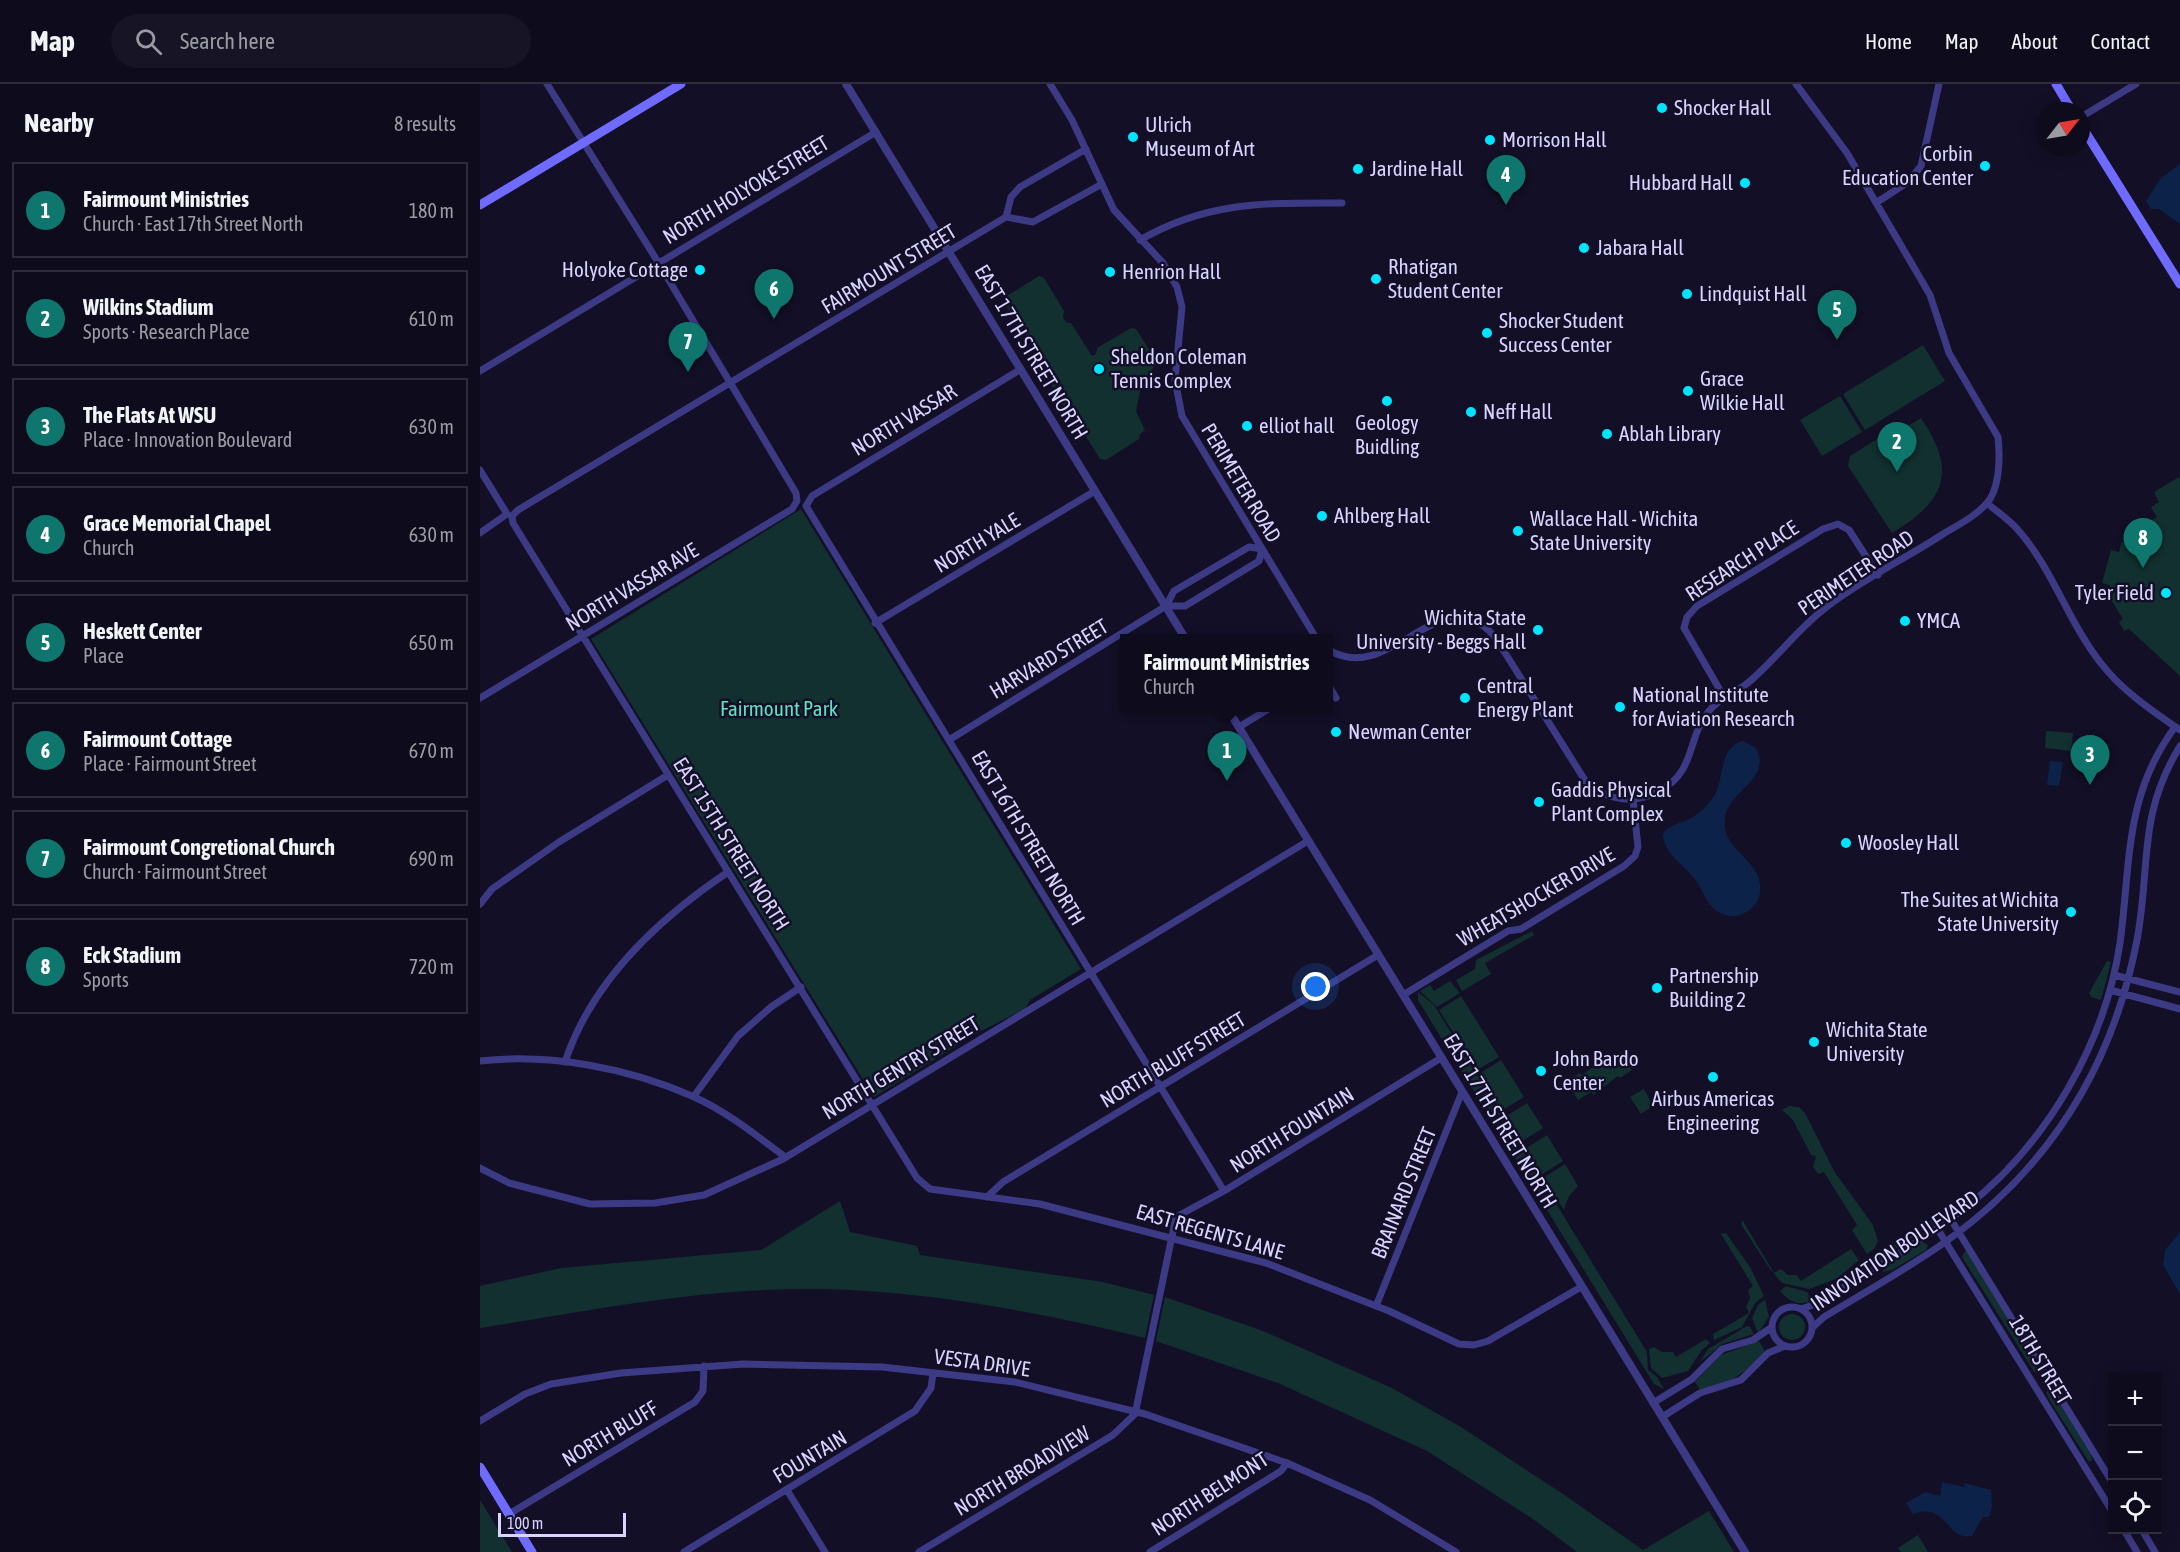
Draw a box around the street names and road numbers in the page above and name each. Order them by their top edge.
street label: NORTH HOLYOKE STREET [658,130,833,248]
street label: FAIRMOUNT STREET [817,218,960,318]
street label: EAST 17TH STREET NORTH [970,260,1093,443]
street label: NORTH VASSAR [847,378,961,460]
street label: PERIMETER ROAD [1197,419,1287,546]
street label: NORTH YALE [930,507,1023,577]
street label: RESEARCH PLACE [1681,515,1802,605]
street label: PERIMETER ROAD [1793,525,1918,620]
street label: NORTH VASSAR AVE [561,537,702,635]
street label: HARVARD STREET [985,613,1112,703]
street label: EAST 16TH STREET NORTH [967,746,1090,929]
street label: EAST 15TH STREET NORTH [669,753,795,934]
street label: WHEATSHOCKER DRIVE [1453,841,1618,951]
street label: NORTH BLUFF STREET [1095,1006,1250,1112]
street label: NORTH GENTRY STREET [817,1011,984,1124]
street label: EAST 17TH STREET NORTH [1439,1029,1562,1212]
street label: NORTH FOUNTAIN [1225,1082,1358,1177]
street label: BRAINARD STREET [1366,1123,1440,1262]
street label: INNOVATION BOULEVARD [1806,1185,1983,1315]
street label: EAST REGENTS LANE [1134,1198,1287,1264]
street label: 18TH STREET [2005,1311,2077,1408]
street label: VESTA DRIVE [933,1343,1032,1381]
street label: NORTH BLUFF [558,1395,662,1471]
street label: NORTH BROADVIEW [949,1420,1094,1520]
street label: FOUNTAIN [768,1425,851,1488]
street label: NORTH BELMONT [1147,1446,1272,1540]

